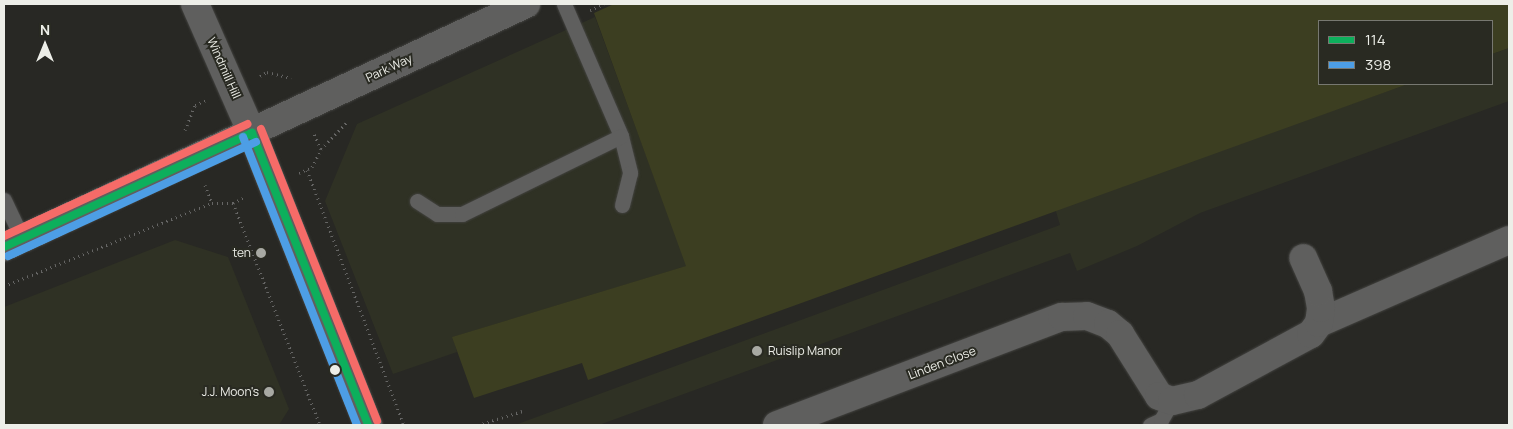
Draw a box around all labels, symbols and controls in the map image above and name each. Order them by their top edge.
north arrow [20,20,70,70]
text: N [40,20,50,39]
legend [1318,20,1493,85]
text: 114 [1365,29,1386,50]
street label: Windmill Hill [204,35,244,101]
street label: Park Way [363,51,415,85]
text: 398 [1365,54,1391,75]
place label: ten [232,246,251,260]
marker: ten [255,247,267,259]
marker: Ruislip Manor [750,344,764,358]
place label: Ruislip Manor [768,344,842,358]
street label: Linden Close [906,344,978,382]
unlabelled marker [330,365,340,375]
place label: J.J. Moon's [202,385,259,399]
marker: J.J. Moon's [263,386,275,398]

